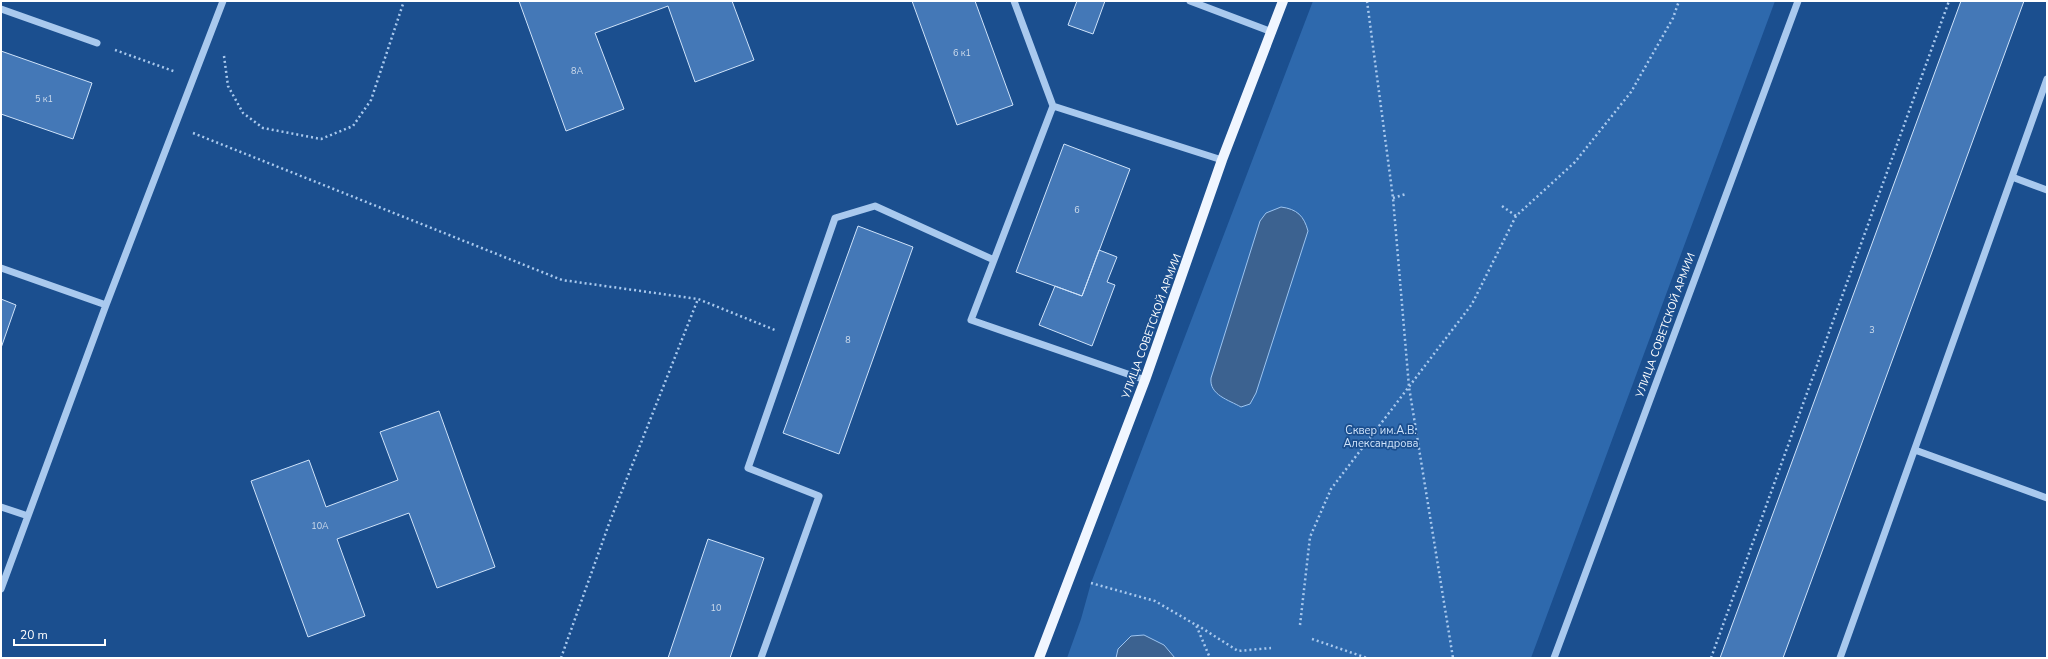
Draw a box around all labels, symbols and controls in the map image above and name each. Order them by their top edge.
house number: 6 к1 [953,47,971,59]
house number: 8А [571,65,583,77]
house number: 5 к1 [35,93,53,105]
house number: 6 [1074,204,1080,216]
street label: УЛИЦА СОВЕТСКОЙ АРМИИ [1632,251,1699,401]
street label: УЛИЦА СОВЕТСКОЙ АРМИИ [1118,252,1185,402]
house number: 3 [1869,324,1875,336]
house number: 8 [845,334,851,346]
park label: Сквер им.А.В. Александрова [1344,423,1419,451]
house number: 10А [311,520,329,532]
house number: 10 [711,602,721,614]
scale bar [14,621,105,647]
text: 20 m [20,627,48,643]

